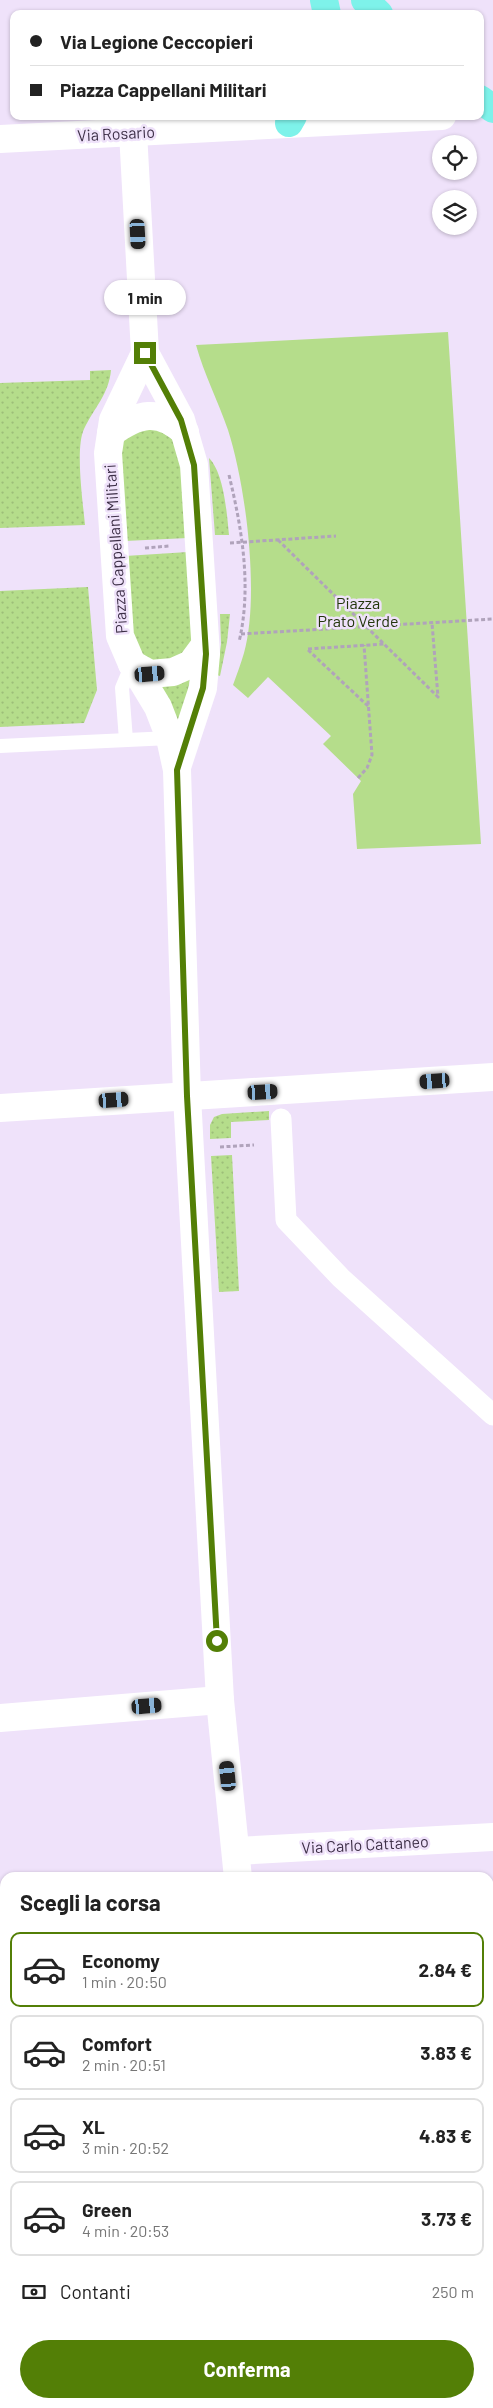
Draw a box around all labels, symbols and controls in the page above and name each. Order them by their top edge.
text: Via Legione Ceccopieri [60,30,253,53]
text: Piazza Cappellani Militari [60,78,267,101]
street label: Via Rosario [77,121,155,145]
map controls [432,135,477,235]
button: locate [432,135,477,180]
button: layers [432,190,477,235]
car [129,219,146,249]
callout: 1 min [104,280,186,316]
text: 1 min [127,288,163,307]
route end [134,342,156,364]
street label: Piazza Cappellani Militari [100,464,130,634]
park label: Piazza Prato Verde [317,593,399,630]
car [134,665,165,683]
car [419,1072,450,1090]
car [247,1084,278,1100]
car [98,1091,129,1109]
route start [206,1630,228,1652]
car [131,1697,162,1715]
car [218,1760,237,1792]
street label: Via Carlo Cattaneo [301,1831,429,1857]
text: Scegli la corsa [20,1889,161,1915]
icon: car [22,1947,67,1992]
text: Economy [82,1949,160,1972]
text: 2.84 € [419,1958,472,1981]
text: 1 min · 20:50 [82,1972,167,1991]
icon: car [22,2030,67,2075]
text: Comfort [82,2032,152,2055]
text: 3.83 € [420,2041,472,2064]
text: 2 min · 20:51 [82,2055,166,2074]
icon: car [22,2113,67,2158]
text: XL [82,2115,105,2138]
text: 4.83 € [419,2124,472,2147]
text: 3 min · 20:52 [82,2138,169,2157]
icon: car [22,2196,67,2241]
text: Green [82,2198,132,2221]
text: 3.73 € [421,2207,472,2230]
text: 4 min · 20:53 [82,2221,169,2240]
icon: cash [20,2278,48,2306]
text: Contanti [60,2280,131,2303]
text: 250 m [432,2282,474,2301]
button: Conferma [20,2340,474,2398]

